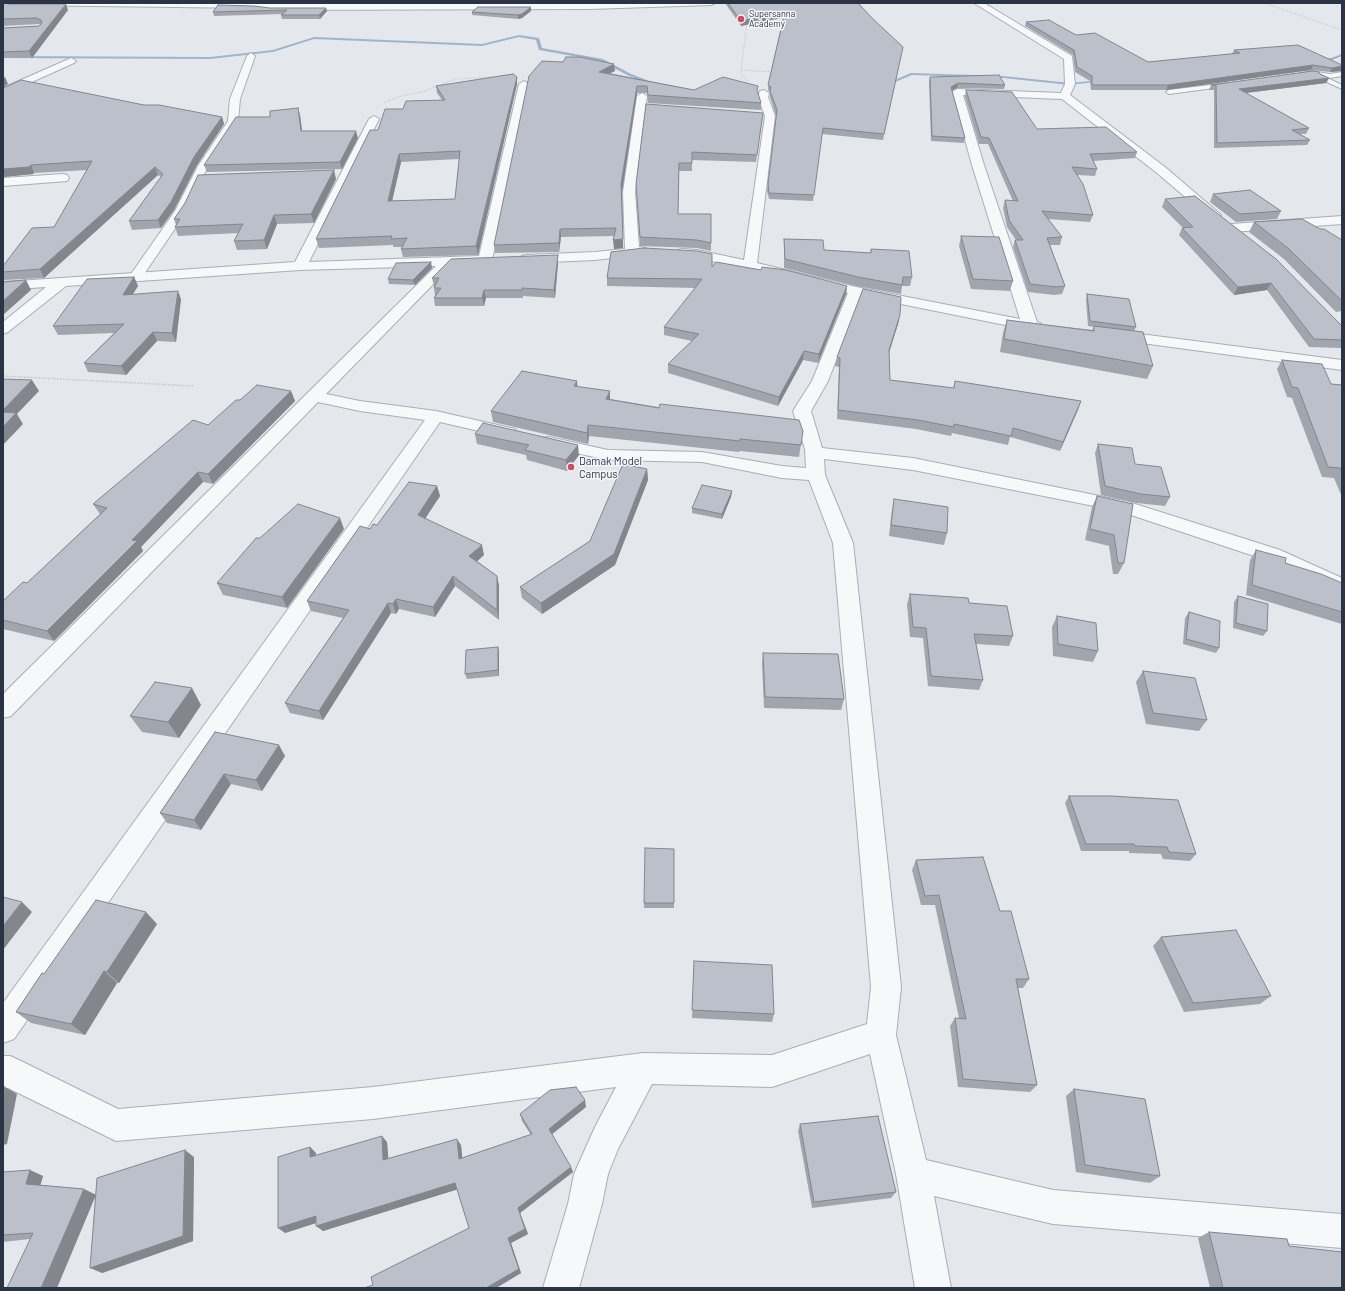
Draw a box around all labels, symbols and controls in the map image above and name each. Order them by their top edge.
place label: Supersanna Academy [749,9,795,30]
marker: Supersanna Academy [736,14,746,24]
place label: Damak Model Campus [579,454,642,480]
marker: Damak Model Campus [566,462,576,472]

